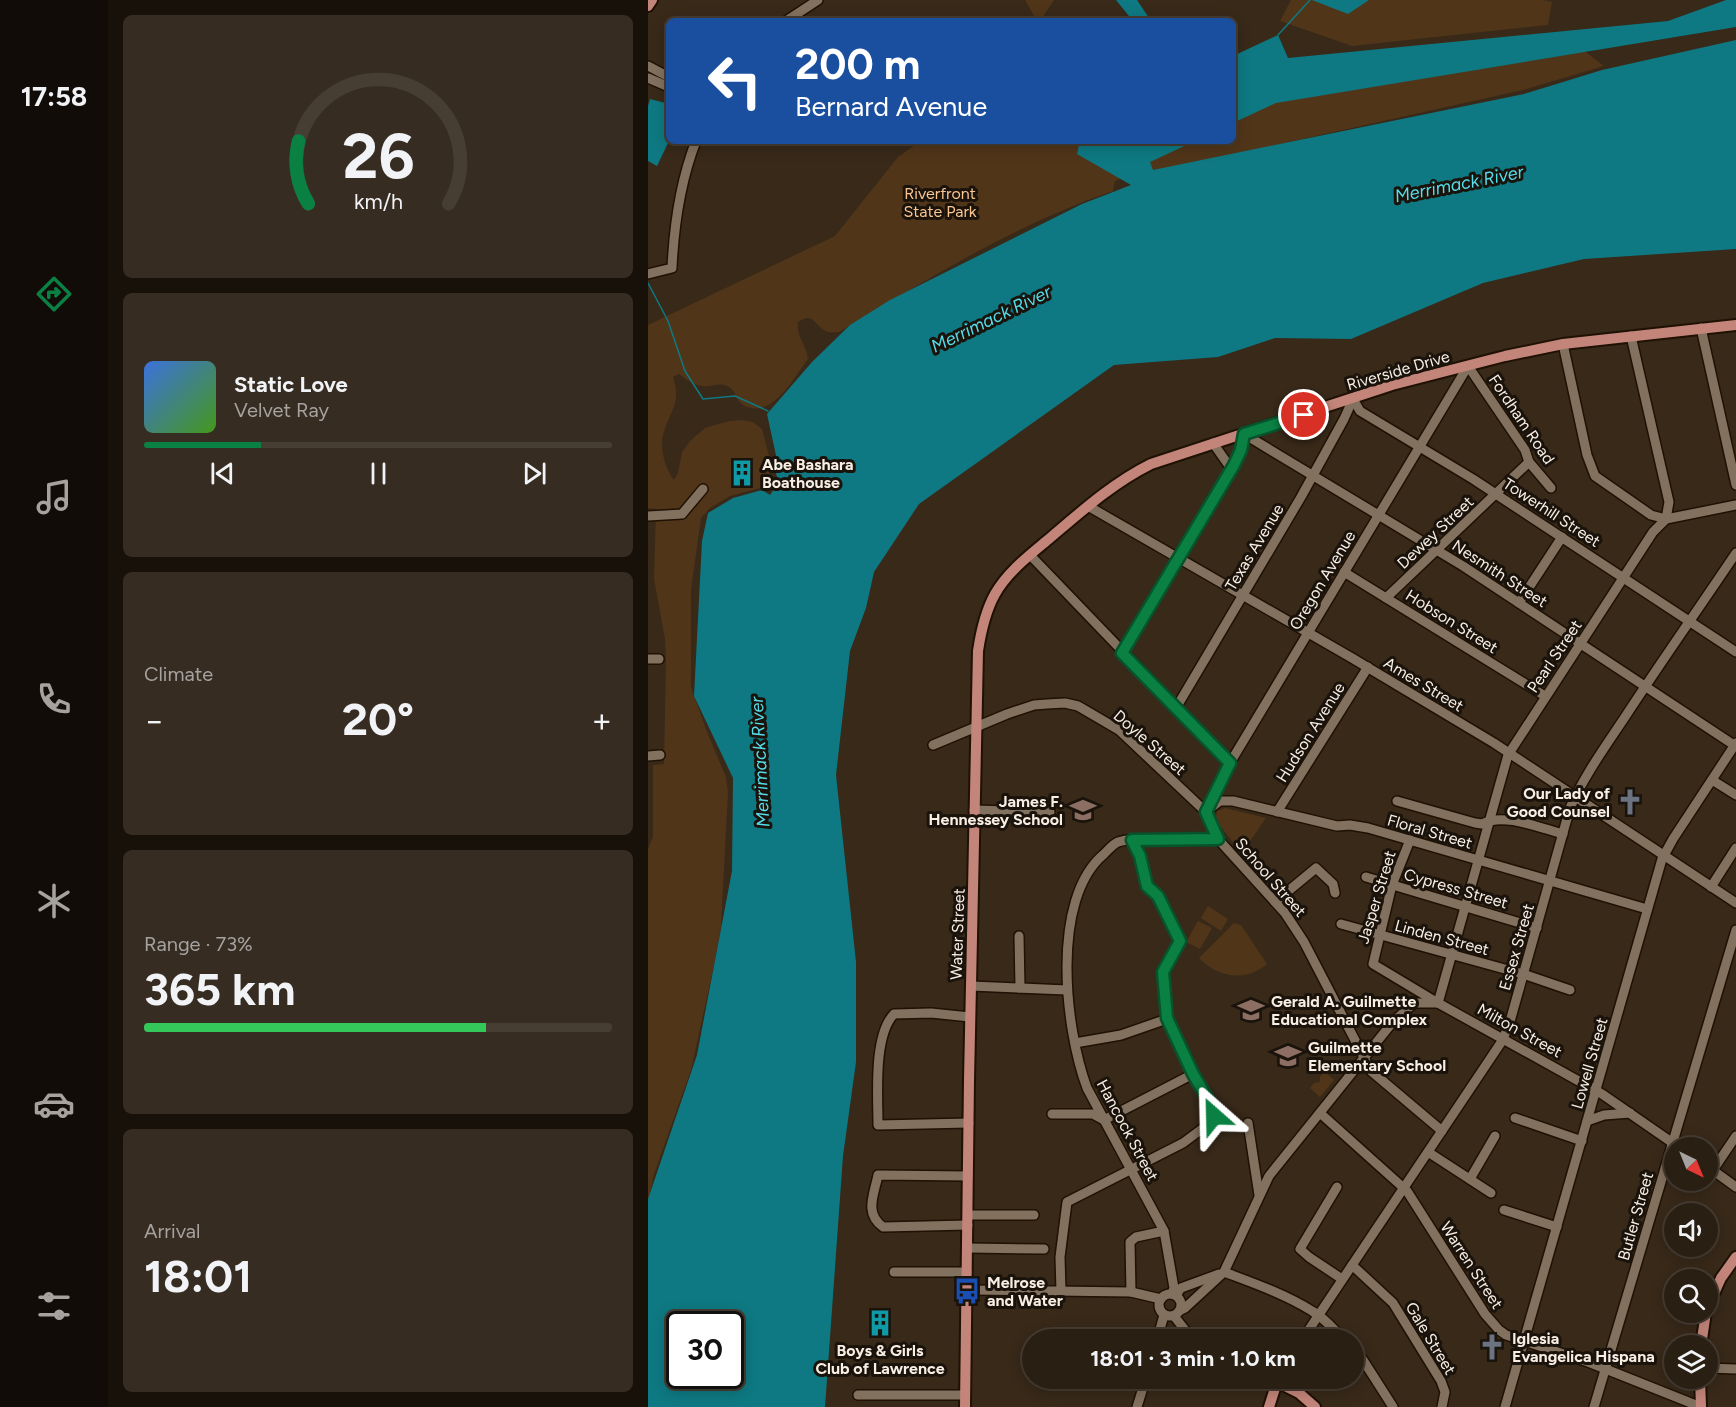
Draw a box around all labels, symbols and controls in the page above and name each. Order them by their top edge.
text: 200 m [795,39,920,90]
icon: left [696,42,774,120]
text: 17:58 [21,80,87,113]
text: Bernard Avenue [795,90,987,123]
text: 26 [342,119,414,194]
water label: Merrimack River [1393,161,1526,207]
park label: Riverfront State Park [903,184,977,221]
text: km/h [354,189,402,214]
icon: directions [33,273,75,315]
water label: Merrimack River [927,280,1055,358]
street label: Riverside Drive [1344,347,1452,394]
text: Static Love [234,371,348,398]
street label: Fordham Road [1485,371,1559,468]
pin [1278,389,1329,440]
text: Velvet Ray [234,398,329,422]
icon: arrive [1287,398,1320,431]
place label: Abe Bashara Boathouse [762,455,854,492]
icon: previous [206,457,239,490]
icon: pause [362,457,395,490]
icon: next [518,457,551,490]
building icon: Abe Bashara Boathouse [727,458,757,488]
street label: Towerhill Street [1500,474,1604,551]
icon: music [33,476,75,518]
street label: Dewey Street [1393,492,1478,573]
street label: Texas Avenue [1221,500,1288,594]
street label: Oregon Avenue [1285,527,1360,633]
street label: Nesmith Street [1449,536,1551,611]
street label: Hobson Street [1402,586,1501,657]
street label: Pearl Street [1523,616,1586,696]
street label: Ames Street [1381,653,1467,716]
text: Climate [144,662,213,686]
icon: phone [33,678,75,720]
street label: Hudson Avenue [1272,679,1349,786]
text: 20° [342,692,414,746]
water label: Merrimack River [746,695,774,828]
text: − [144,701,165,740]
text: + [591,701,612,740]
street label: Doyle Street [1110,706,1190,779]
place label: Our Lady of Good Counsel [1507,784,1611,821]
church icon: Our Lady of Good Counsel [1615,787,1645,817]
place label: James F. Hennessey School [929,792,1063,829]
school or university icon: James F. Hennessey School [1068,795,1098,825]
street label: Floral Street [1385,810,1474,853]
street label: School Street [1231,834,1310,921]
street label: Jasper Street [1353,848,1400,946]
street label: Cypress Street [1402,865,1510,912]
icon: climate [33,880,75,922]
street label: Water Street [946,888,969,980]
street label: Essex Street [1495,902,1538,993]
street label: Linden Street [1393,916,1491,959]
text: Range · 73% [144,932,253,956]
text: 365 km [144,962,295,1016]
place label: Gerald A. Guilmette Educational Complex [1271,992,1428,1029]
school or university icon: Gerald A. Guilmette Educational Complex [1236,995,1266,1025]
street label: Milton Street [1474,999,1565,1061]
street label: Lowell Street [1567,1015,1612,1111]
place label: Guilmette Elementary School [1308,1038,1446,1075]
school or university icon: Guilmette Elementary School [1273,1041,1303,1071]
street label: Hancock Street [1093,1076,1162,1184]
icon: car [33,1083,75,1125]
position arrow [1182,1084,1246,1148]
north arrow [1664,1137,1718,1191]
map controls [1664,1137,1718,1389]
street label: Butler Street [1614,1170,1657,1263]
button: sound [1664,1203,1718,1257]
street label: Warren Street [1436,1218,1507,1312]
text: Arrival [144,1219,200,1243]
text: 18:01 [144,1249,252,1303]
button: search [1664,1269,1718,1323]
place label: Melrose and Water [987,1273,1063,1310]
bus stop icon: Melrose and Water [952,1276,982,1306]
icon: filters [33,1285,75,1327]
street label: Gale Street [1401,1299,1460,1378]
building icon: Boys & Girls Club of Lawrence [865,1308,895,1338]
speed limit sign: 30 [666,1311,744,1389]
place label: Iglesia Evangelica Hispana [1512,1329,1655,1366]
church icon: Iglesia Evangelica Hispana [1477,1332,1507,1362]
button: layers [1664,1335,1718,1389]
place label: Boys & Girls Club of Lawrence [815,1341,945,1378]
text: 18:01 · 3 min · 1.0 km [1090,1345,1296,1372]

